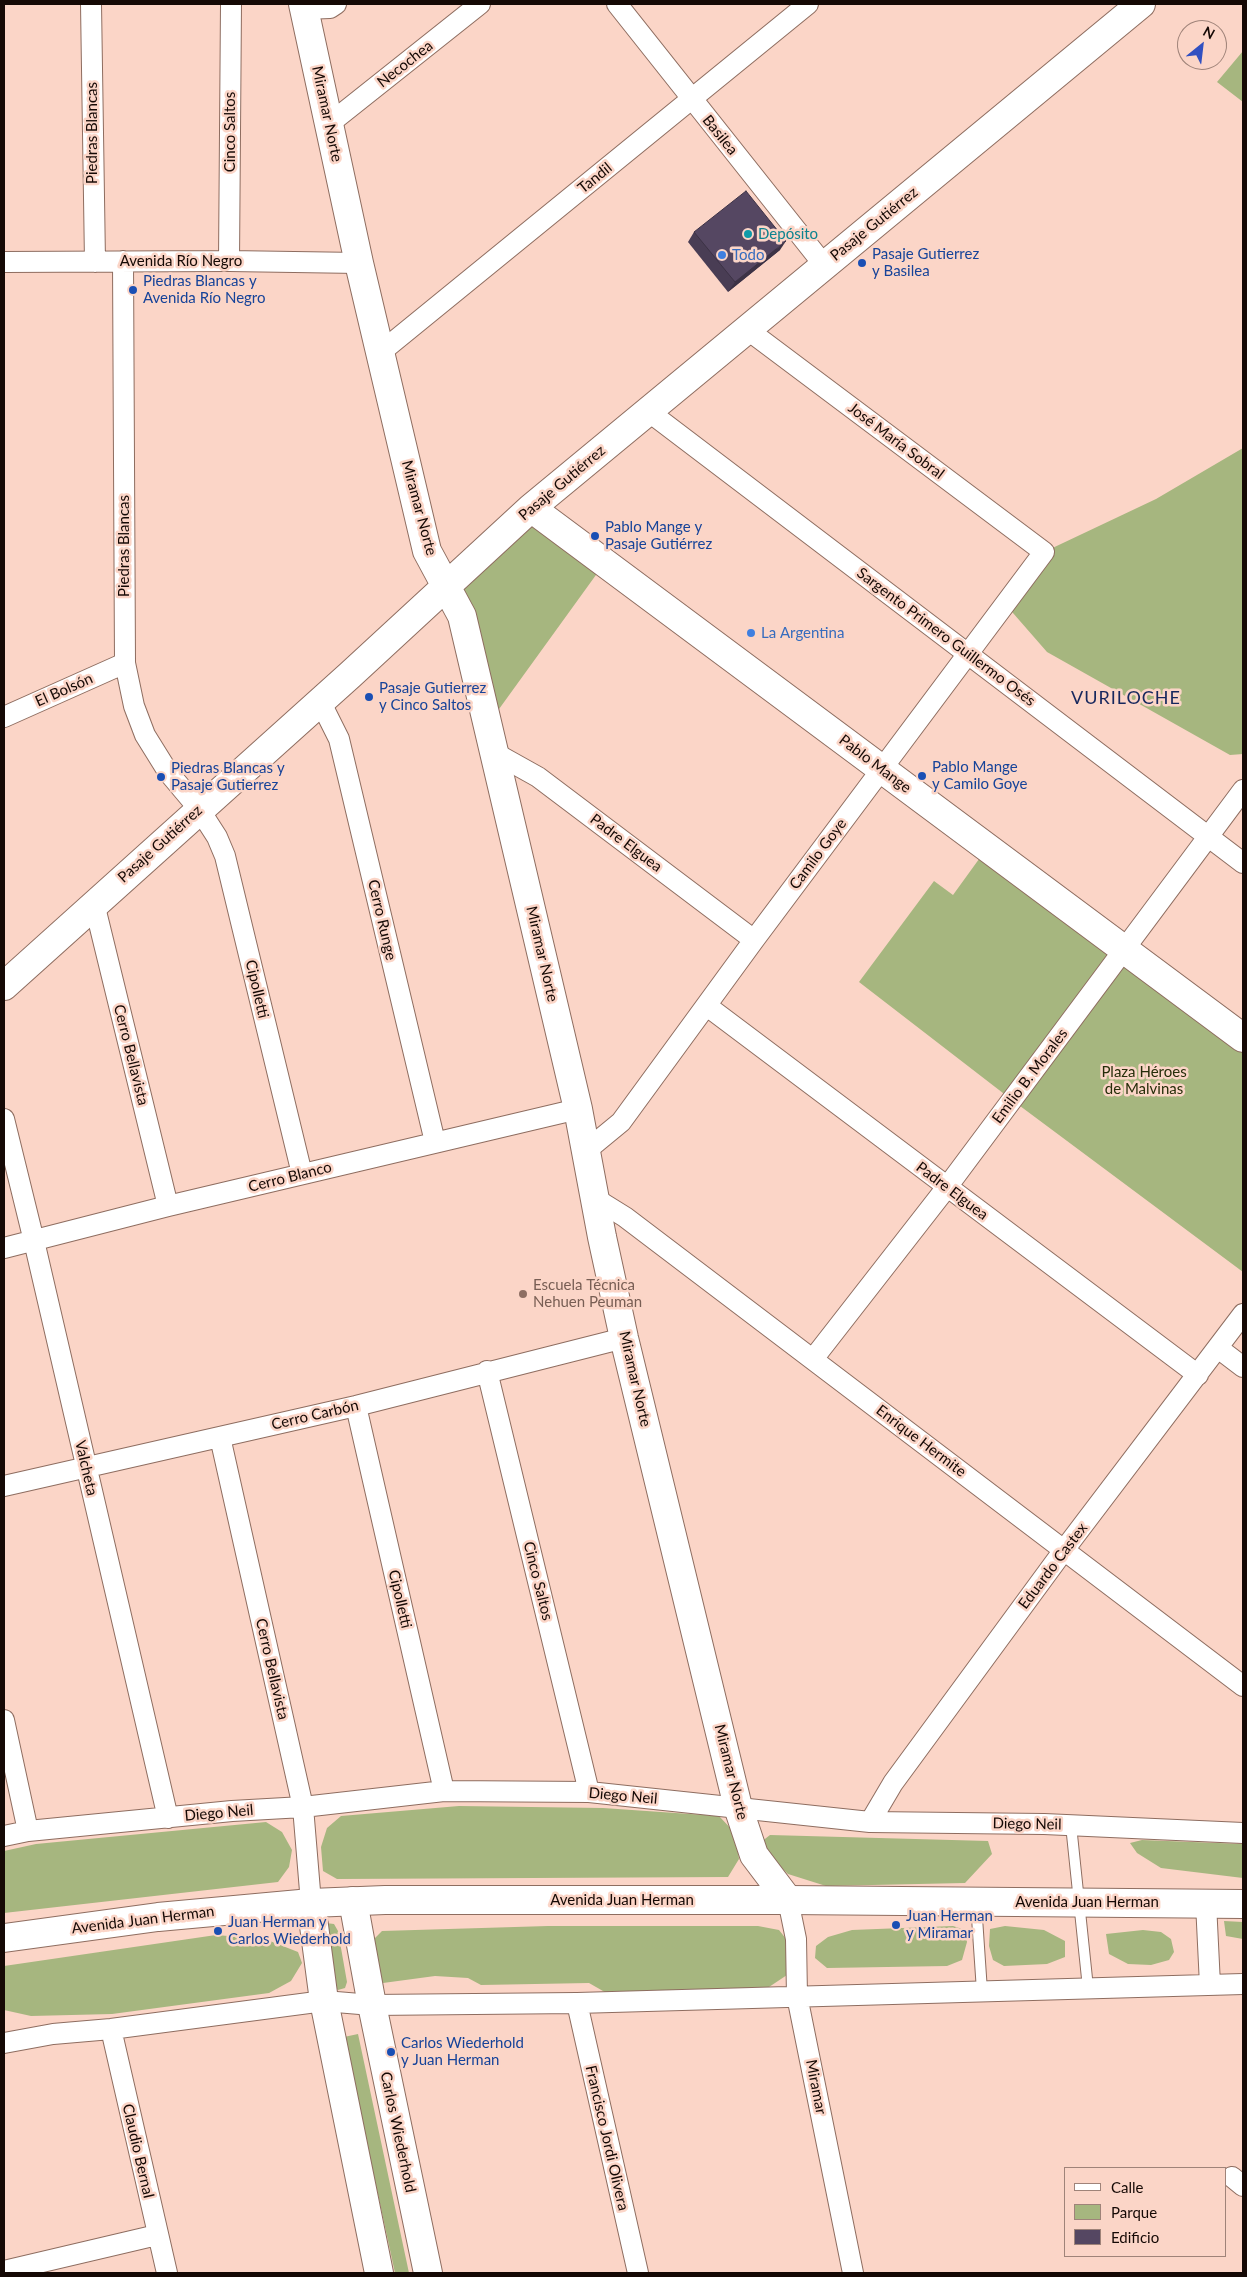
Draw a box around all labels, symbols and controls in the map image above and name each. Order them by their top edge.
north arrow [1177,20,1227,70]
text: N [1200,22,1218,42]
street label: Necochea [374,37,436,91]
street label: Miramar Norte [308,64,346,164]
street label: Piedras Blancas [83,82,101,184]
street label: Cinco Saltos [221,92,239,172]
street label: Basilea [699,111,741,159]
street label: Tandil [574,159,616,197]
street label: Pasaje Gutiérrez [827,183,921,265]
place label: Depósito [758,225,818,243]
marker: Depósito [742,228,754,240]
place label: Pasaje Gutierrez y Basilea [872,245,979,280]
place label: Todo [732,246,764,264]
marker: Todo [716,249,728,261]
street label: Avenida Río Negro [120,252,242,270]
marker: Pasaje Gutierrez y Basilea [856,257,868,269]
place label: Piedras Blancas y Avenida Río Negro [143,272,266,307]
marker: Piedras Blancas y Avenida Río Negro [127,284,139,296]
street label: José María Sobral [844,399,948,483]
street label: Pasaje Gutiérrez [515,442,609,524]
street label: Miramar Norte [398,458,440,558]
street label: Piedras Blancas [115,495,133,597]
place label: Pablo Mange y Pasaje Gutiérrez [605,518,712,553]
marker: Pablo Mange y Pasaje Gutiérrez [589,530,601,542]
street label: Sargento Primero Guillermo Osés [853,564,1039,710]
place label: La Argentina [761,624,844,642]
marker: La Argentina [745,627,757,639]
street label: El Bolsón [32,669,96,711]
place label: Pasaje Gutierrez y Cinco Saltos [379,679,486,714]
district label: VURILOCHE [1070,687,1182,709]
marker: Pasaje Gutierrez y Cinco Saltos [363,691,375,703]
street label: Pablo Mange [835,731,915,797]
place label: Pablo Mange y Camilo Goye [932,758,1027,793]
place label: Piedras Blancas y Pasaje Gutierrez [171,759,285,794]
marker: Pablo Mange y Camilo Goye [916,770,928,782]
marker: Piedras Blancas y Pasaje Gutierrez [155,771,167,783]
street label: Pasaje Gutiérrez [114,801,206,887]
street label: Padre Elguea [587,810,665,876]
street label: Camilo Goye [786,815,850,893]
street label: Cerro Runge [364,878,400,962]
street label: Miramar Norte [522,904,562,1004]
street label: Cipolletti [242,958,272,1020]
street label: Cerro Bellavista [110,1003,152,1107]
street label: Emilio B. Morales [989,1025,1071,1127]
park label: Plaza Héroes de Malvinas [1101,1063,1187,1098]
street label: Cerro Blanco [246,1158,334,1196]
street label: Padre Elguea [913,1158,991,1224]
place label: Escuela Técnica Nehuen Peuman [533,1276,642,1311]
marker: Escuela Técnica Nehuen Peuman [517,1288,529,1300]
street label: Miramar Norte [615,1329,655,1429]
street label: Cerro Carbón [270,1396,360,1434]
street label: Enrique Hermite [872,1401,970,1481]
street label: Valcheta [71,1439,101,1497]
street label: Eduardo Castex [1015,1519,1091,1613]
street label: Cinco Saltos [520,1540,556,1622]
street label: Cipolletti [385,1568,415,1630]
street label: Cerro Bellavista [252,1617,292,1721]
street label: Miramar Norte [710,1722,752,1822]
street label: Diego Neil [588,1784,658,1808]
street label: Diego Neil [184,1801,254,1825]
street label: Diego Neil [992,1814,1062,1834]
street label: Avenida Juan Herman [550,1891,694,1909]
street label: Avenida Juan Herman [1015,1893,1159,1911]
street label: Avenida Juan Herman [71,1902,215,1938]
place label: Juan Herman y Miramar [906,1907,993,1942]
place label: Juan Herman y Carlos Wiederhold [228,1913,351,1948]
marker: Juan Herman y Miramar [890,1919,902,1931]
marker: Juan Herman y Carlos Wiederhold [212,1925,224,1937]
place label: Carlos Wiederhold y Juan Herman [401,2034,524,2069]
marker: Carlos Wiederhold y Juan Herman [385,2046,397,2058]
street label: Miramar [802,2058,830,2116]
street label: Francisco Jordi Olivera [582,2064,632,2212]
street label: Carlos Wiederhold [376,2070,420,2194]
street label: Claudio Bernal [118,2102,158,2200]
legend [1064,2167,1227,2257]
text: Calle [1111,2178,1143,2196]
text: Parque [1111,2203,1157,2221]
text: Edificio [1111,2228,1159,2246]

